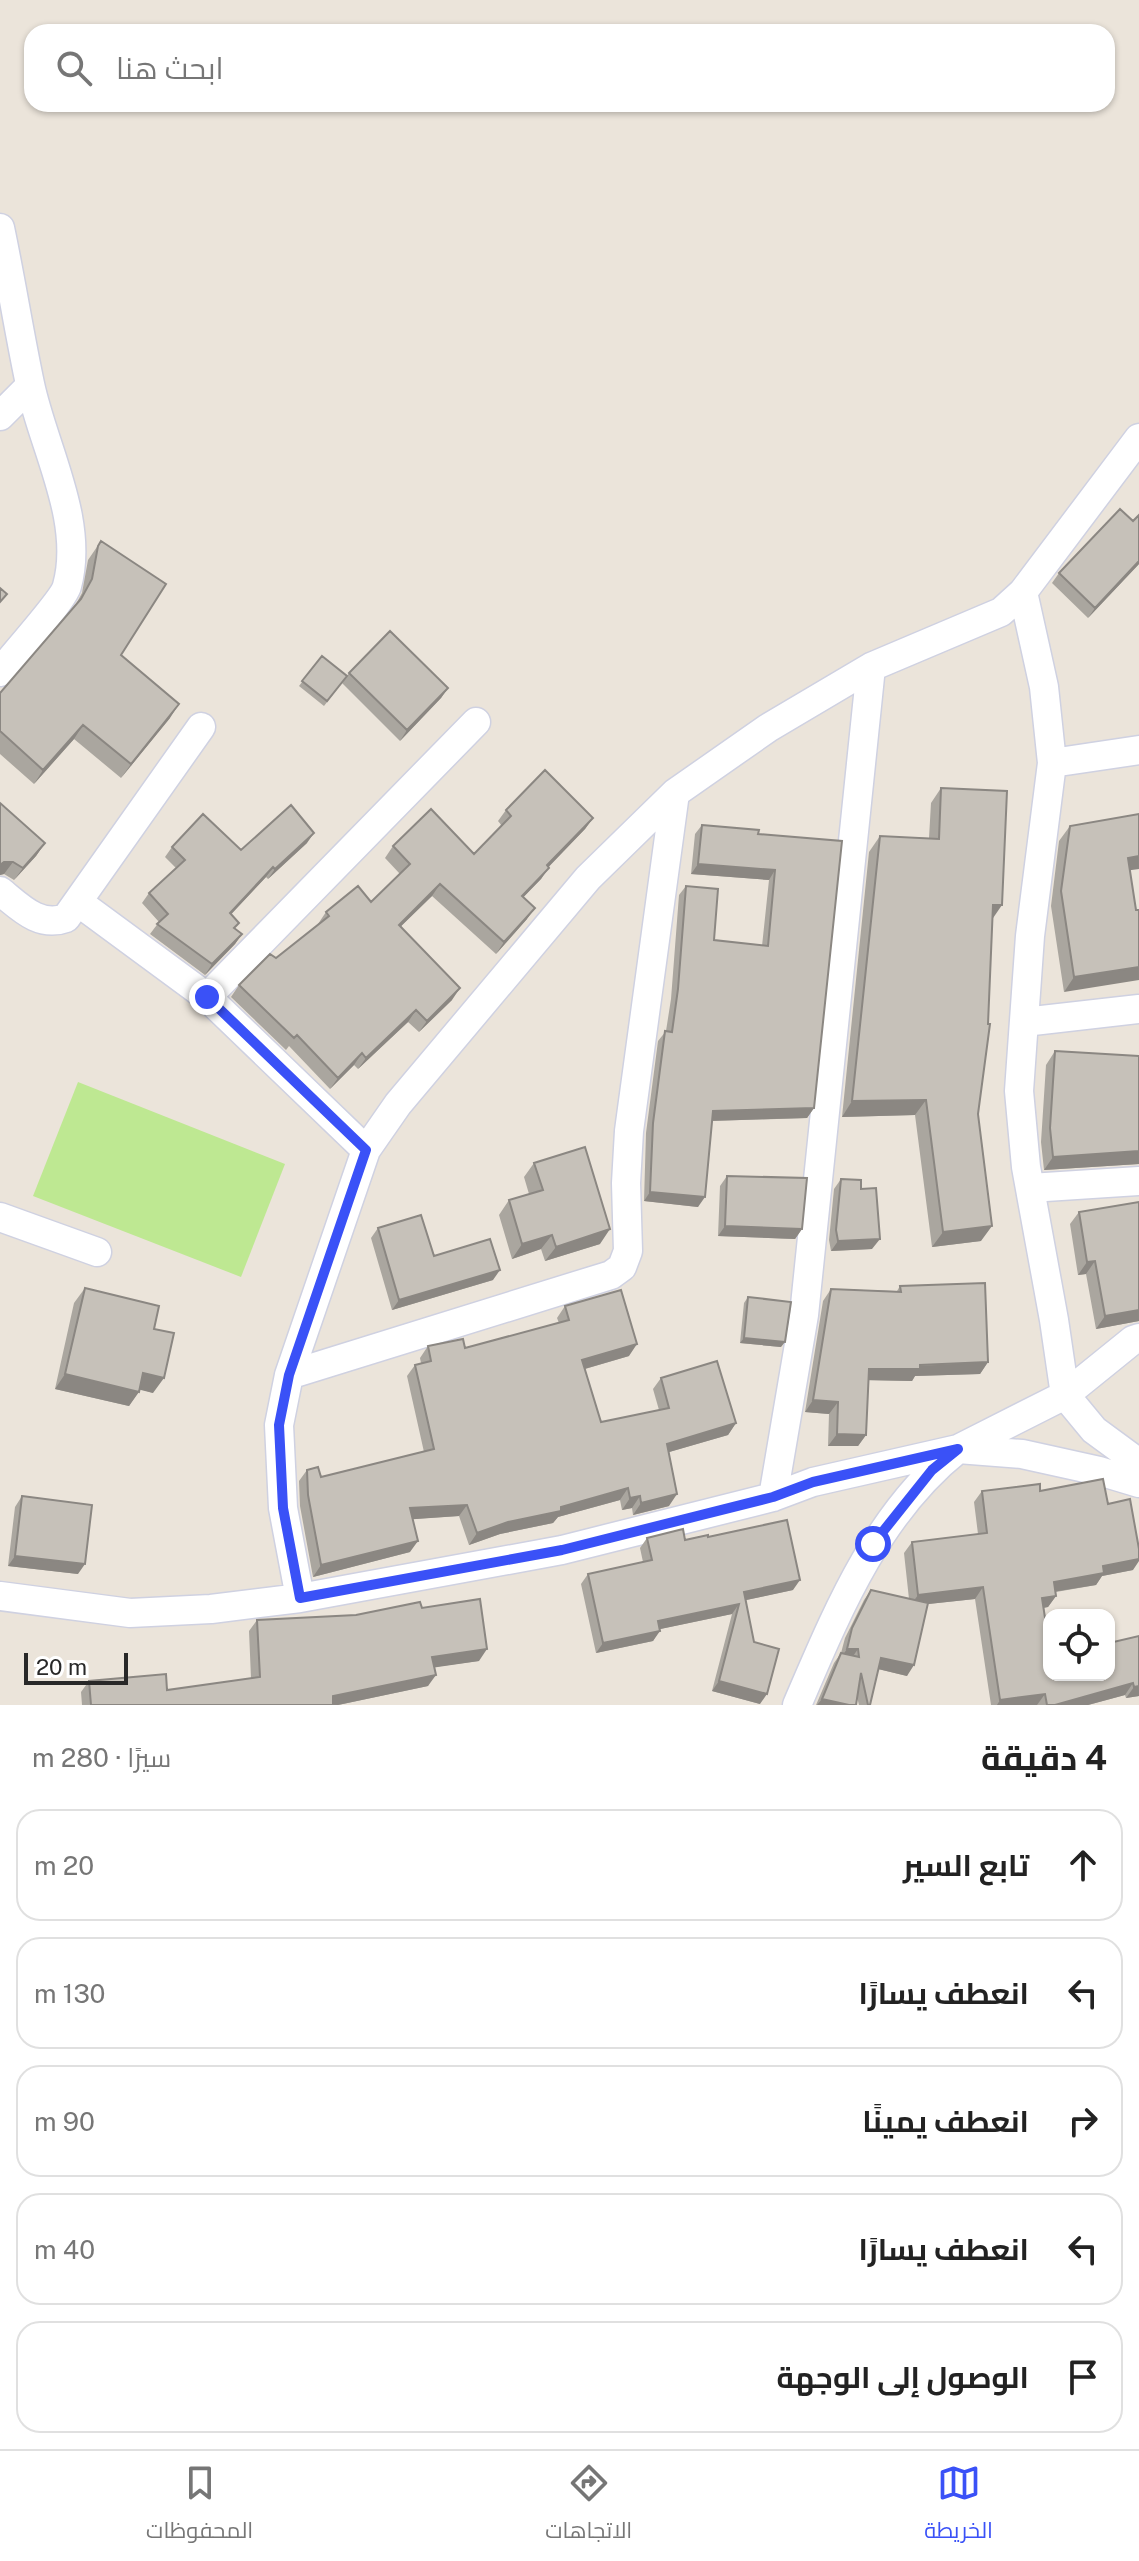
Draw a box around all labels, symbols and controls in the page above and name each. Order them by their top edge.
search box [24,24,1115,112]
icon: search [52,46,96,90]
text: ابحث هنا [116,50,224,86]
route end [189,979,225,1015]
route start [855,1526,891,1562]
map controls [1043,1609,1115,1681]
button: locate [1043,1609,1115,1681]
scale bar [24,1649,128,1685]
text: 20 m [36,1654,87,1680]
text: 4 دقيقة [981,1738,1107,1778]
text: سيرًا · 280 m [32,1742,171,1773]
icon: ahead [1061,1843,1105,1887]
text: تابع السير [903,1847,1029,1883]
text: 20 m [34,1850,94,1881]
icon: left [1061,1971,1105,2015]
text: انعطف يسارًا [859,1975,1029,2011]
text: 130 m [34,1978,106,2009]
icon: right [1061,2099,1105,2143]
text: انعطف يمينًا [862,2103,1029,2139]
text: 90 m [34,2106,95,2137]
icon: left [1061,2227,1105,2271]
text: انعطف يسارًا [859,2231,1029,2267]
text: 40 m [34,2234,95,2265]
icon: arrive [1061,2355,1105,2399]
text: الوصول إلى الوجهة [776,2359,1029,2395]
tab: المحفوظات [146,2461,253,2551]
tab: الاتجاهات [545,2461,632,2551]
tab: الخريطة [924,2461,993,2551]

